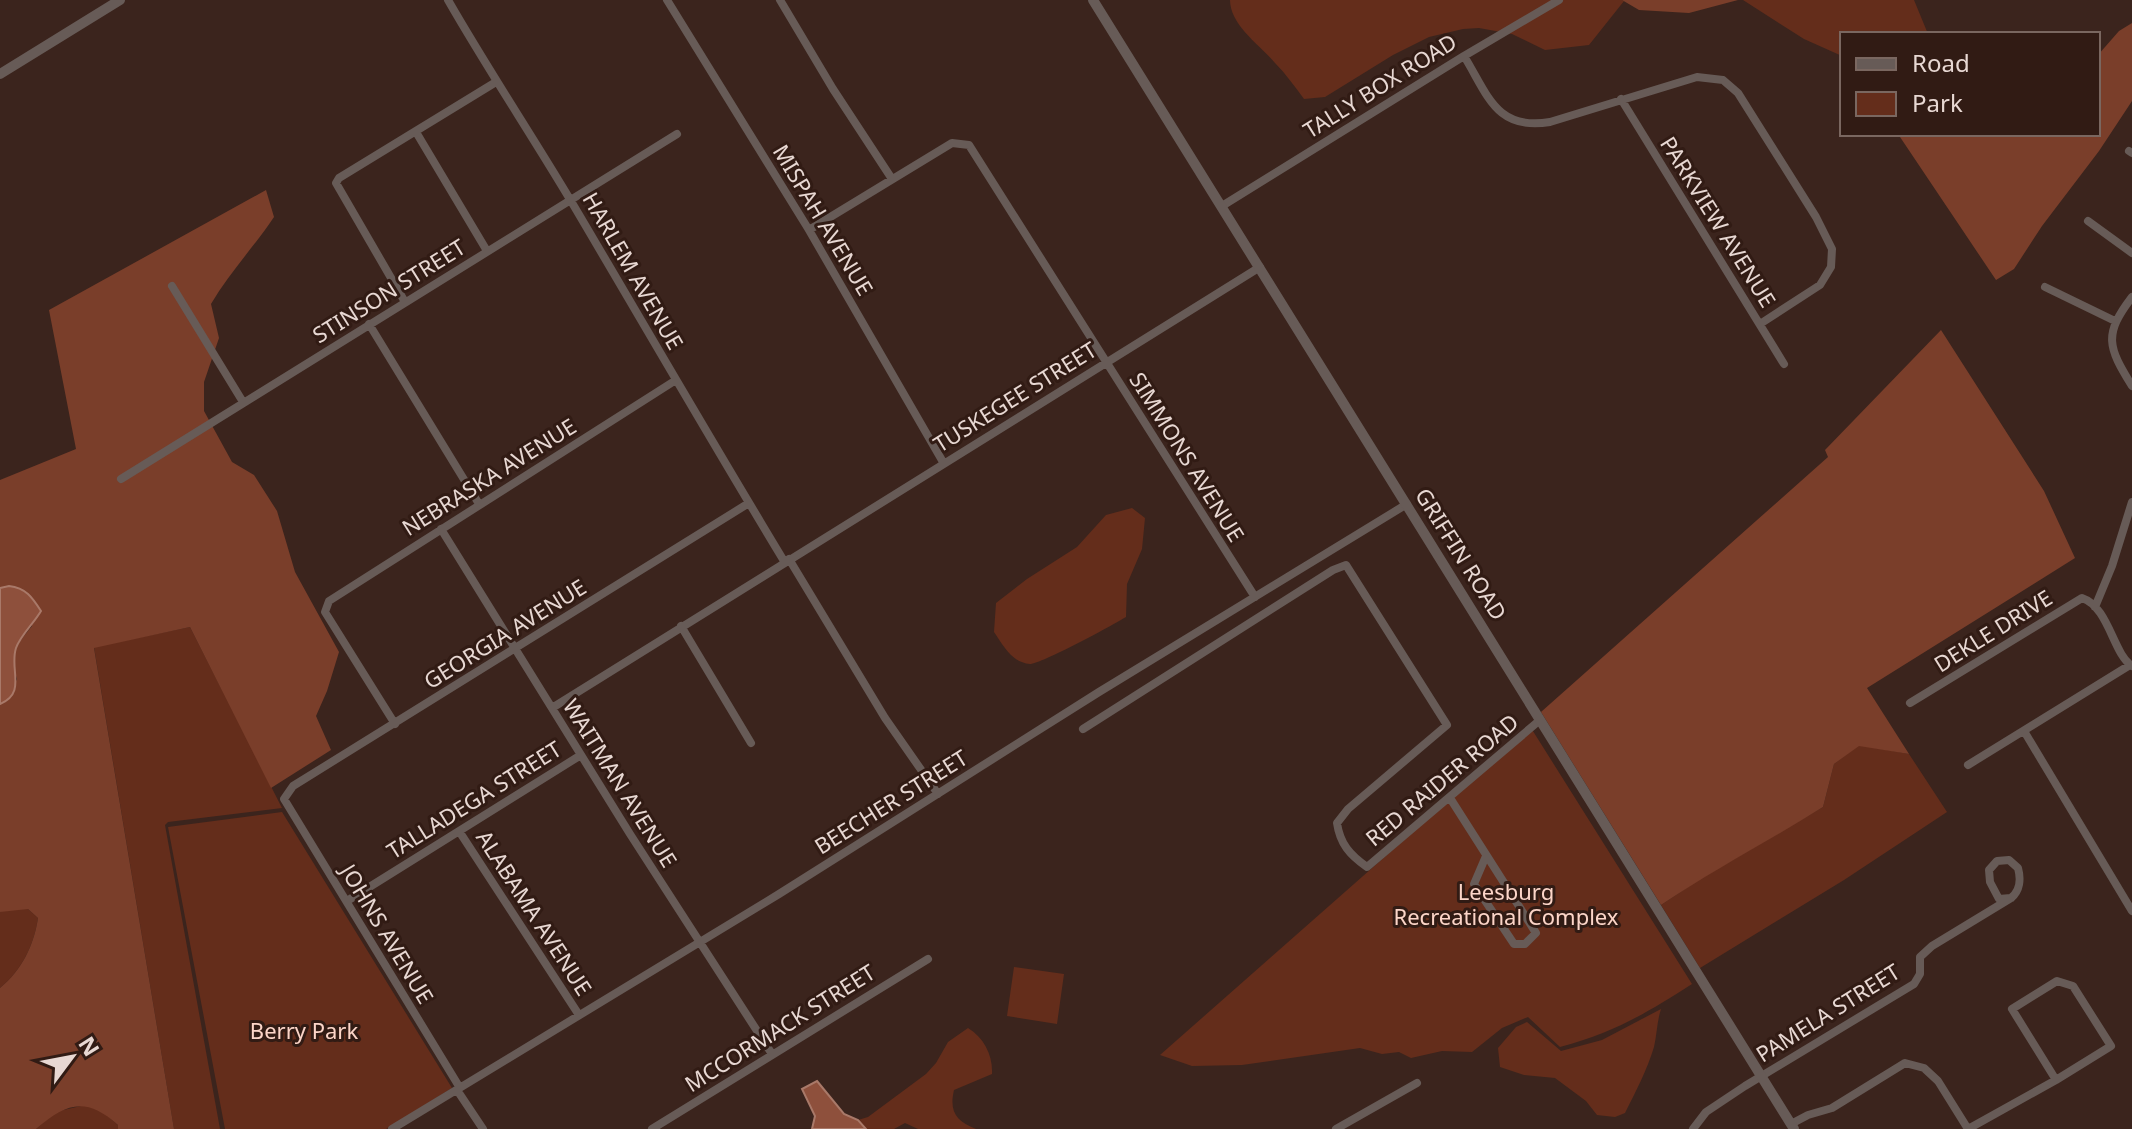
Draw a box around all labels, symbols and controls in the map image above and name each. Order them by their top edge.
street label: TALLY BOX ROAD [1297,26,1462,144]
legend [1840,32,2100,136]
text: Road [1912,46,1970,79]
text: Park [1912,86,1963,119]
street label: PARKVIEW AVENUE [1654,130,1784,313]
street label: MISPAH AVENUE [767,138,881,301]
street label: HARLEM AVENUE [577,186,691,355]
street label: STINSON STREET [306,231,471,349]
street label: TUSKEGEE STREET [927,334,1102,458]
street label: SIMMONS AVENUE [1124,366,1252,547]
street label: NEBRASKA AVENUE [396,410,581,542]
street label: GRIFFIN ROAD [1409,482,1514,625]
street label: GEORGIA AVENUE [418,571,591,695]
street label: DEKLE DRIVE [1928,582,2057,678]
street label: WAITMAN AVENUE [557,692,685,872]
street label: RED RAIDER ROAD [1359,706,1524,852]
street label: TALLADEGA STREET [380,733,567,865]
street label: BEECHER STREET [808,742,973,860]
street label: ALABAMA AVENUE [470,824,600,1001]
street label: JOHNS AVENUE [333,856,441,1009]
park label: Leesburg Recreational Complex [1394,876,1619,931]
street label: MCCORMACK STREET [679,956,880,1098]
street label: PAMELA STREET [1750,956,1905,1068]
park label: Berry Park [250,1015,358,1045]
north arrow [32,1017,112,1097]
text: N [72,1030,107,1061]

